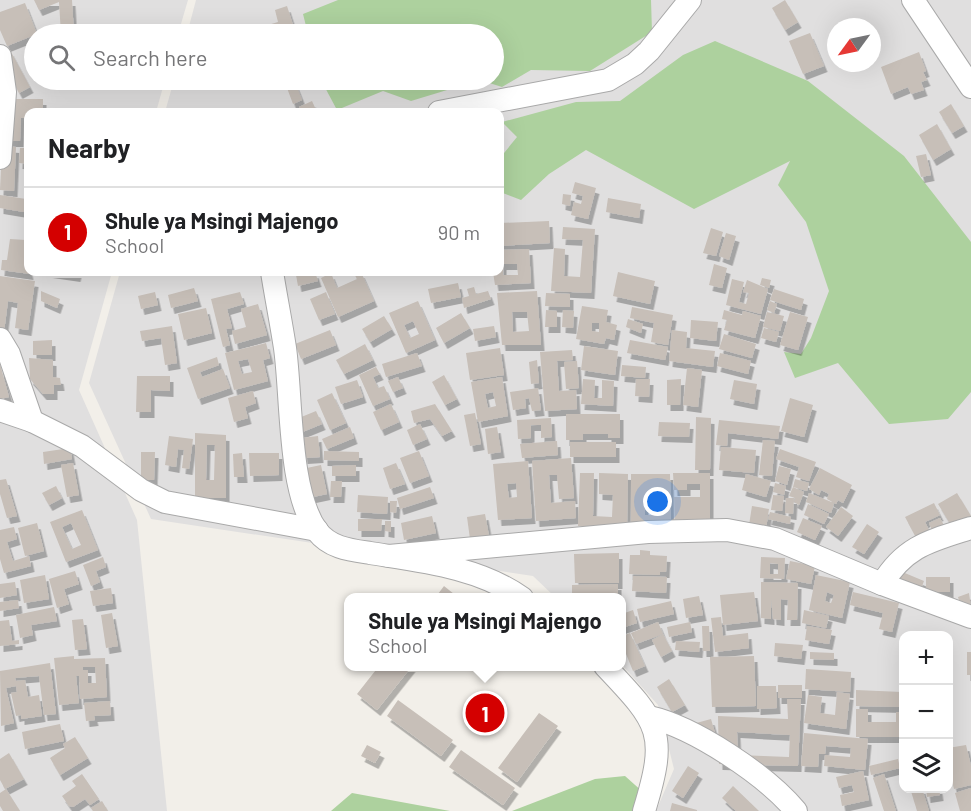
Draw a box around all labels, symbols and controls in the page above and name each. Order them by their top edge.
north arrow [827,18,881,72]
search box [24,24,504,90]
icon: search [45,41,78,74]
text: Search here [93,44,207,70]
text: Nearby [48,132,130,163]
text: Shule ya Msingi Majengo [105,207,339,233]
text: 1 [64,220,71,244]
text: 90 m [438,220,480,244]
text: School [105,233,164,257]
your location [643,487,672,516]
popup [344,593,626,671]
text: Shule ya Msingi Majengo [368,607,602,633]
map controls [899,631,953,793]
button: + [899,631,953,685]
text: School [368,633,427,657]
button: − [899,685,953,739]
pin: 1 [466,690,504,736]
button: layers [899,739,953,793]

